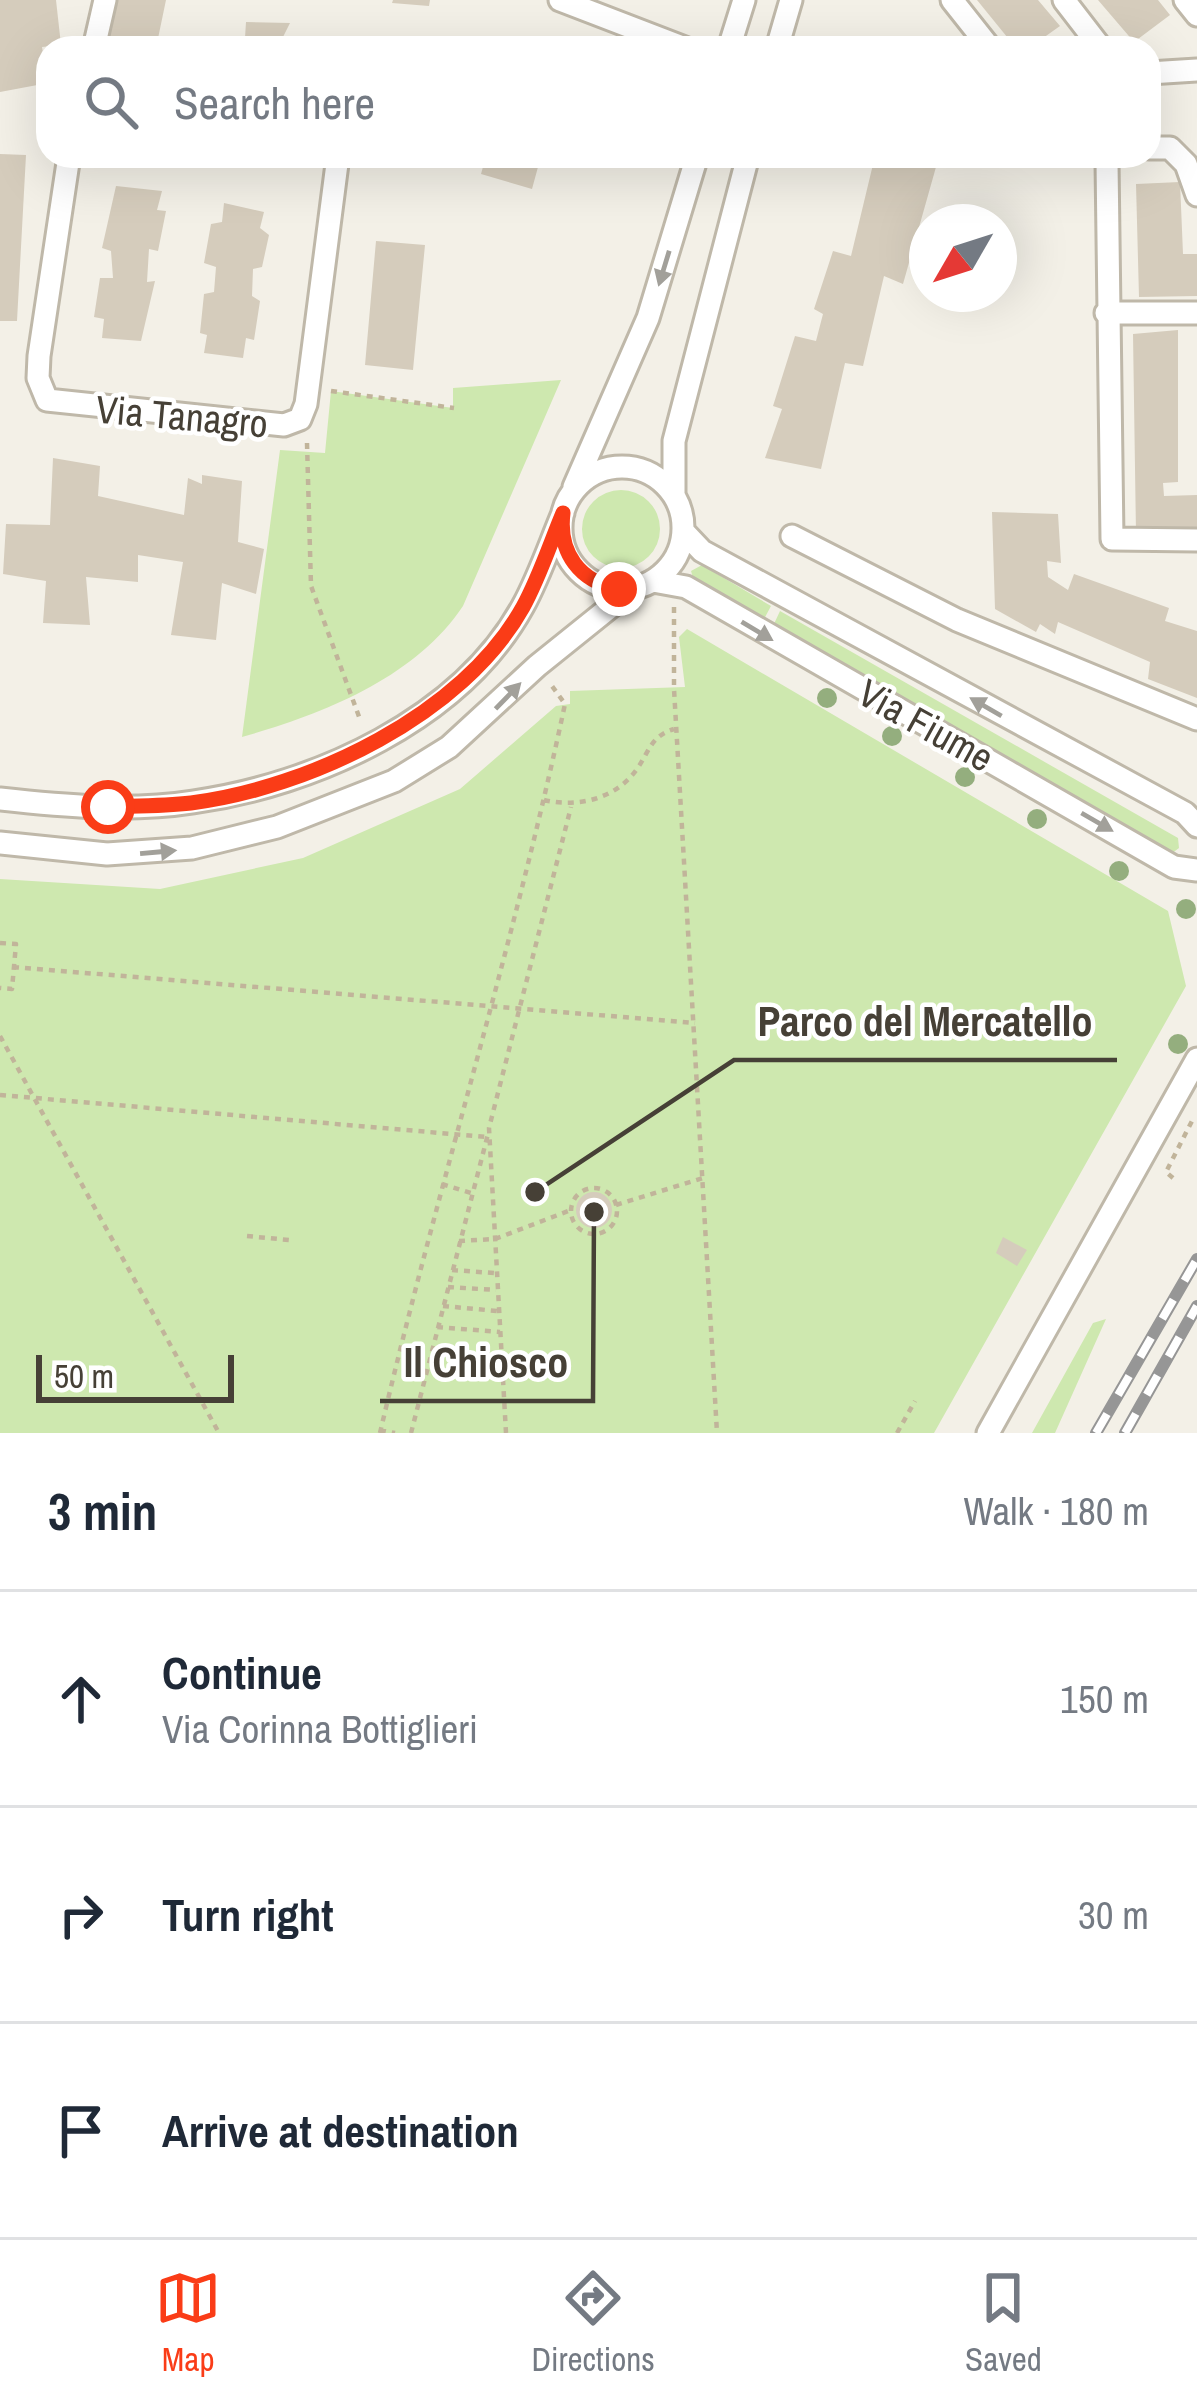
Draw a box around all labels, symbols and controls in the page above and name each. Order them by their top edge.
search box [36,36,1161,168]
icon: search [78,69,144,135]
text: Search here [174,72,375,133]
north arrow [909,204,1017,312]
one-way arrow [654,250,673,287]
street label: Via Tanagro [94,383,270,449]
route end [592,562,646,616]
one-way arrow [740,619,774,640]
street label: Via Fiume [849,667,1003,783]
one-way arrow [493,682,521,711]
one-way arrow [969,698,1003,719]
route start [81,780,135,834]
one-way arrow [1080,811,1114,832]
one-way arrow [140,842,177,861]
callout: Parco del Mercatello [734,982,1117,1060]
text: Parco del Mercatello [758,993,1093,1049]
callout: Il Chiosco [380,1323,593,1401]
text: Il Chiosco [404,1334,568,1390]
scale bar [36,1349,234,1402]
text: 50 m [54,1354,114,1398]
text: 3 min [48,1477,157,1546]
text: Walk · 180 m [964,1485,1149,1537]
text: Continue [162,1642,322,1703]
icon: ahead [48,1666,114,1732]
text: 150 m [1060,1673,1149,1725]
text: Via Corinna Bottiglieri [162,1703,478,1755]
icon: right [48,1882,114,1948]
text: Turn right [162,1884,334,1945]
text: 30 m [1078,1889,1149,1941]
icon: arrive [48,2098,114,2164]
text: Arrive at destination [162,2100,519,2161]
tab: Map [155,2265,221,2381]
tab: Directions [531,2265,655,2381]
tab: Saved [965,2265,1042,2381]

